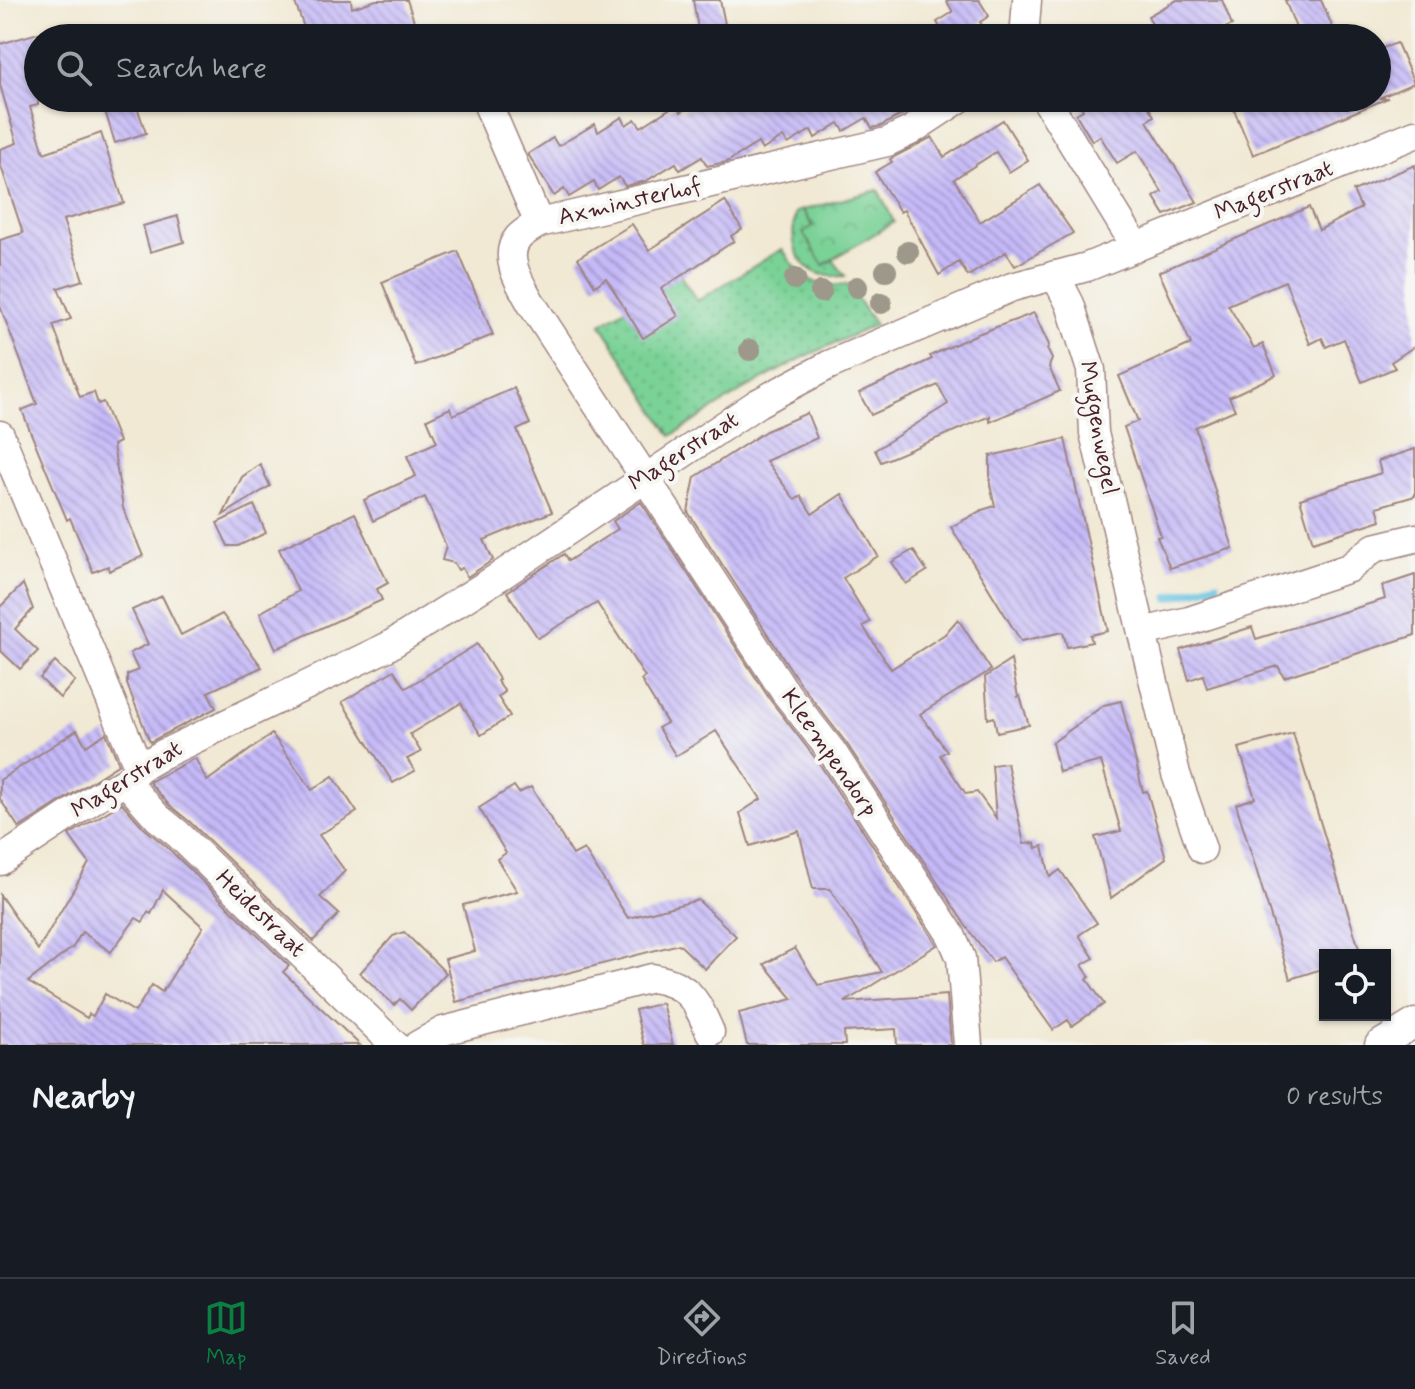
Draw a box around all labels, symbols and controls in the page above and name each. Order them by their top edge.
search box [24,24,1391,112]
icon: search [52,46,96,90]
text: Search here [116,49,267,88]
street label: Magerstraat [1210,153,1339,232]
street label: Axminsterhof [555,170,705,234]
street label: Muggenwegel [1068,359,1125,498]
street label: Magerstraat [623,405,747,502]
street label: Kleempendorp [773,683,885,823]
street label: Magerstraat [66,734,190,829]
street label: Heidestraat [208,863,312,965]
map controls [1319,949,1391,1021]
button: locate [1319,949,1391,1021]
text: Nearby [32,1075,136,1120]
text: 0 results [1286,1080,1383,1114]
tab: Map [204,1296,248,1372]
tab: Directions [656,1296,747,1372]
tab: Saved [1155,1296,1211,1372]

